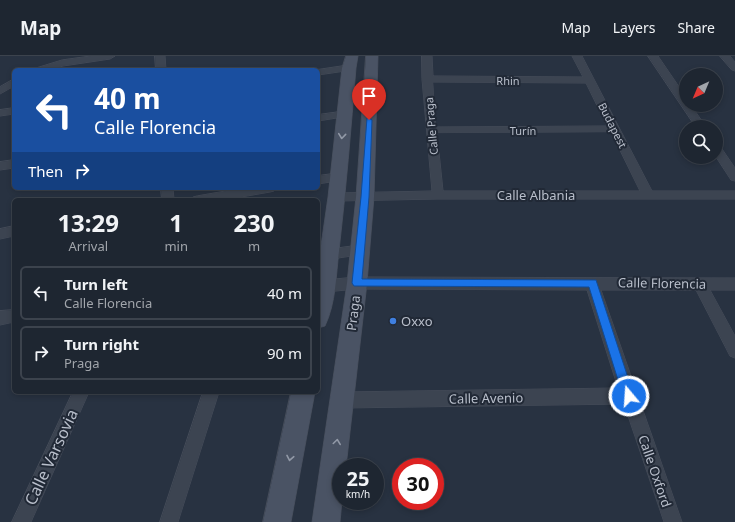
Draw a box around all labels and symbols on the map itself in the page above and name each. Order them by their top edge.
north arrow [679,68,723,112]
street label: Rhin [496,73,520,88]
pin [352,79,386,120]
street label: Calle Praga [421,96,441,156]
street label: Budapest [595,100,631,150]
street label: Turín [510,123,536,138]
one-way arrow [338,133,347,139]
street label: Calle Albania [497,186,575,204]
street label: Calle Florencia [618,273,706,293]
street label: Praga [342,294,364,332]
place label: Oxxo [401,312,433,330]
marker: Oxxo [388,316,398,326]
position arrow [608,375,650,417]
street label: Calle Avenio [449,388,523,408]
street label: Calle Varsovia [19,405,83,509]
street label: Calle Oxford [634,432,676,510]
one-way arrow [332,439,341,445]
one-way arrow [287,455,295,461]
speed limit sign: 30 [392,458,444,510]

